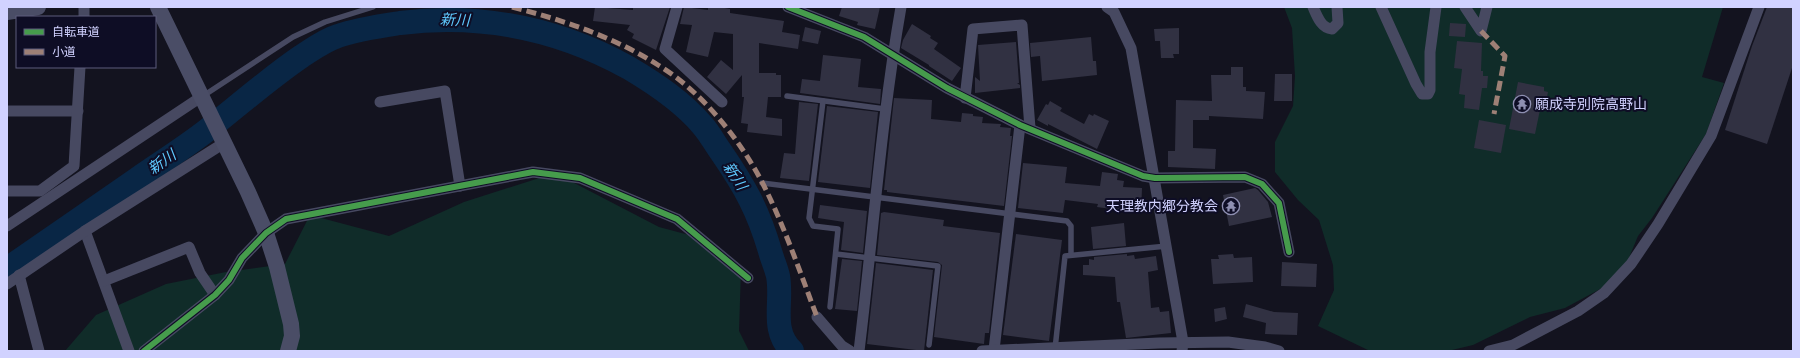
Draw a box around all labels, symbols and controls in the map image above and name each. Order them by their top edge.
water label: 新川 [440,9,472,29]
legend [16,16,156,68]
text: 自転車道 [52,24,100,39]
text: 小道 [52,44,76,59]
temple icon: 願成寺別院高野山 [1512,94,1532,114]
place label: 願成寺別院高野山 [1535,95,1647,112]
water label: 新川 [144,144,181,177]
water label: 新川 [720,158,753,195]
temple icon: 天理教内郷分教会 [1221,196,1241,216]
place label: 天理教内郷分教会 [1106,197,1218,214]

